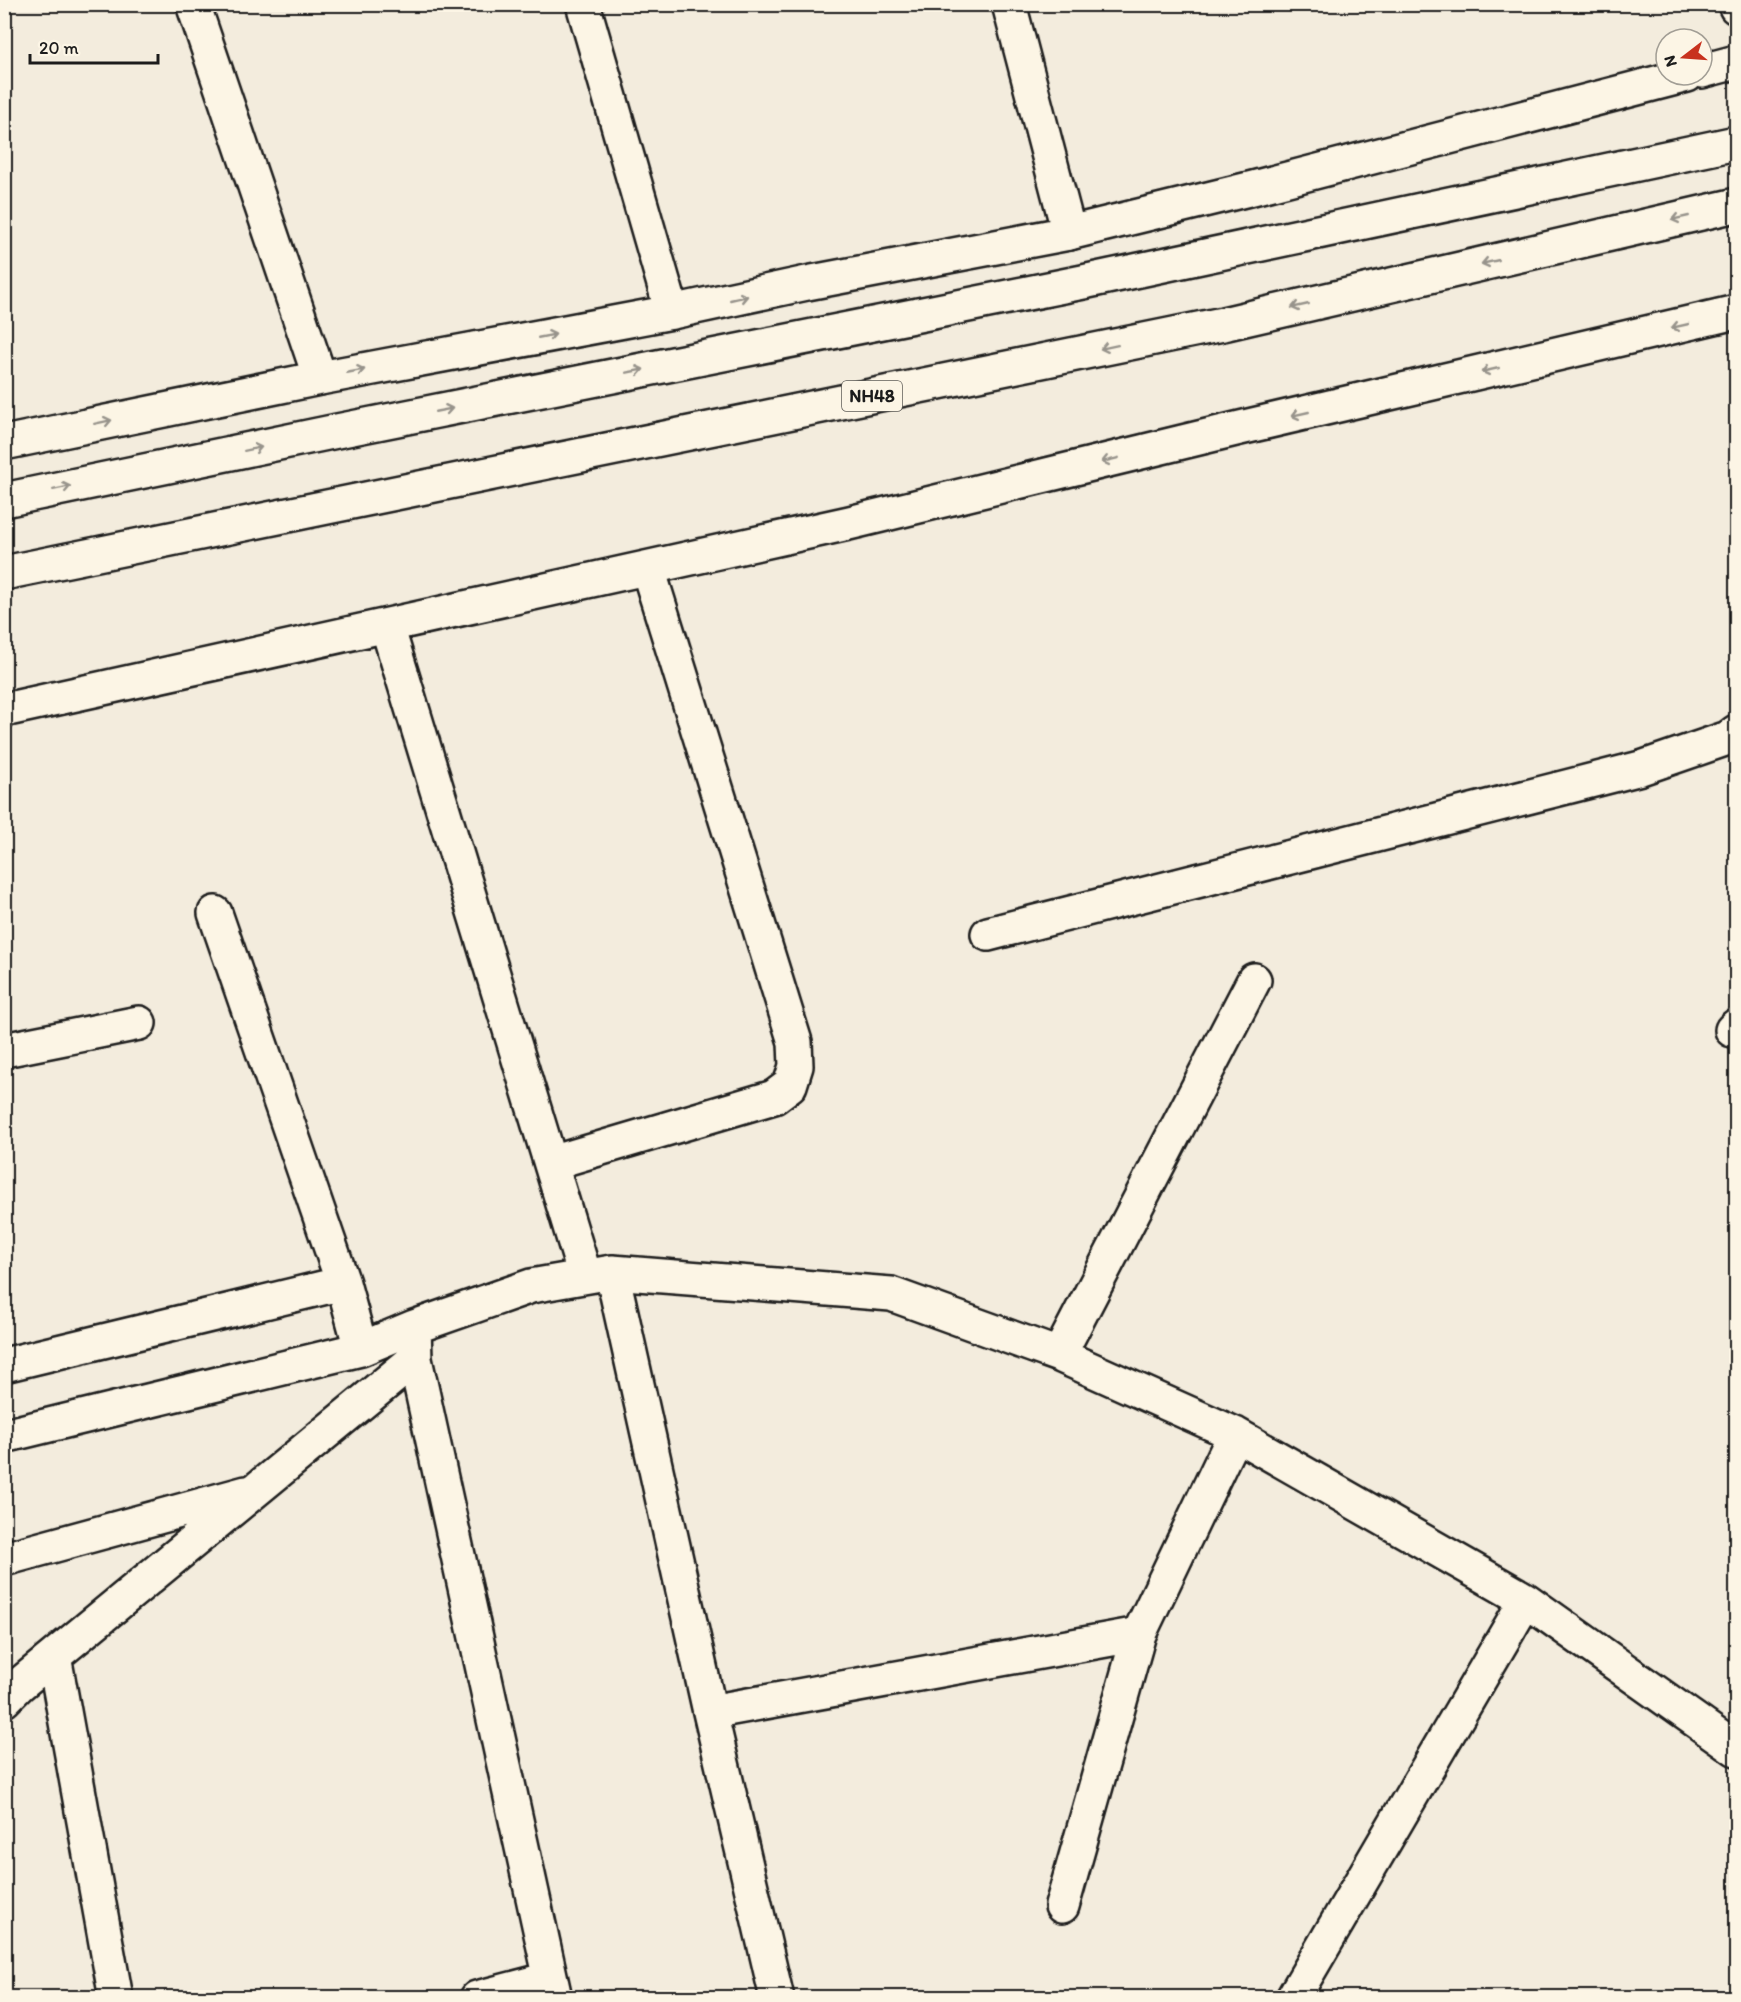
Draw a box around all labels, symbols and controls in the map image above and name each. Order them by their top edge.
scale bar [30,27,158,65]
north arrow [1654,27,1714,87]
text: 20 m [39,37,79,59]
text: N [1659,53,1681,69]
one-way arrow [1670,213,1690,224]
one-way arrow [1480,257,1499,269]
one-way arrow [729,291,748,303]
one-way arrow [1290,301,1309,313]
one-way arrow [1670,320,1689,332]
one-way arrow [537,330,557,341]
one-way arrow [1100,342,1119,354]
one-way arrow [345,365,365,376]
one-way arrow [625,365,644,376]
one-way arrow [1480,365,1500,376]
road number: NH48 [842,381,902,411]
one-way arrow [434,404,453,415]
one-way arrow [1291,409,1310,421]
one-way arrow [93,416,112,428]
one-way arrow [243,442,262,454]
one-way arrow [1101,454,1120,466]
one-way arrow [52,482,71,493]

